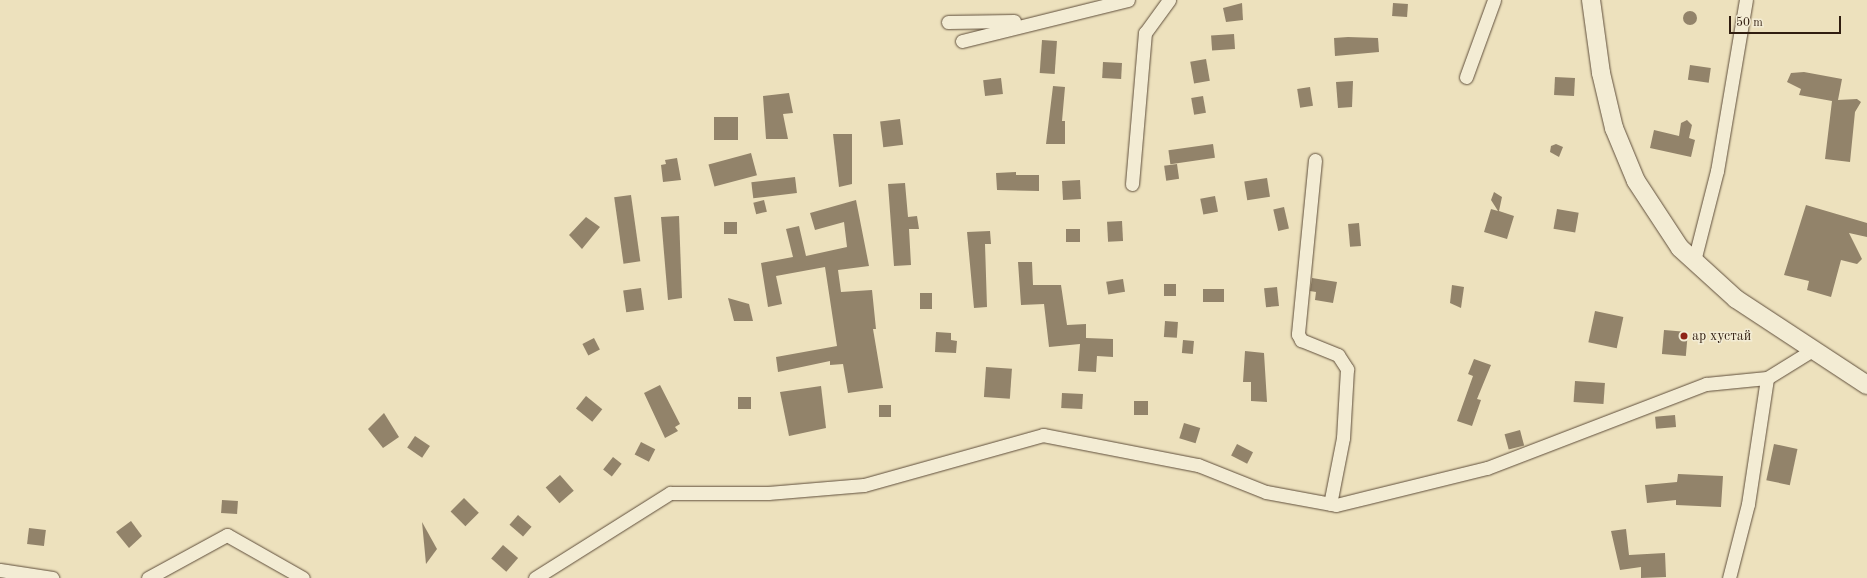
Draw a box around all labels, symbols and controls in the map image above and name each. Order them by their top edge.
scale bar [1731,8,1843,34]
text: 50 m [1736,17,1763,29]
place label: ар хустай [1692,328,1751,344]
marker: ар хустай [1679,331,1689,341]

